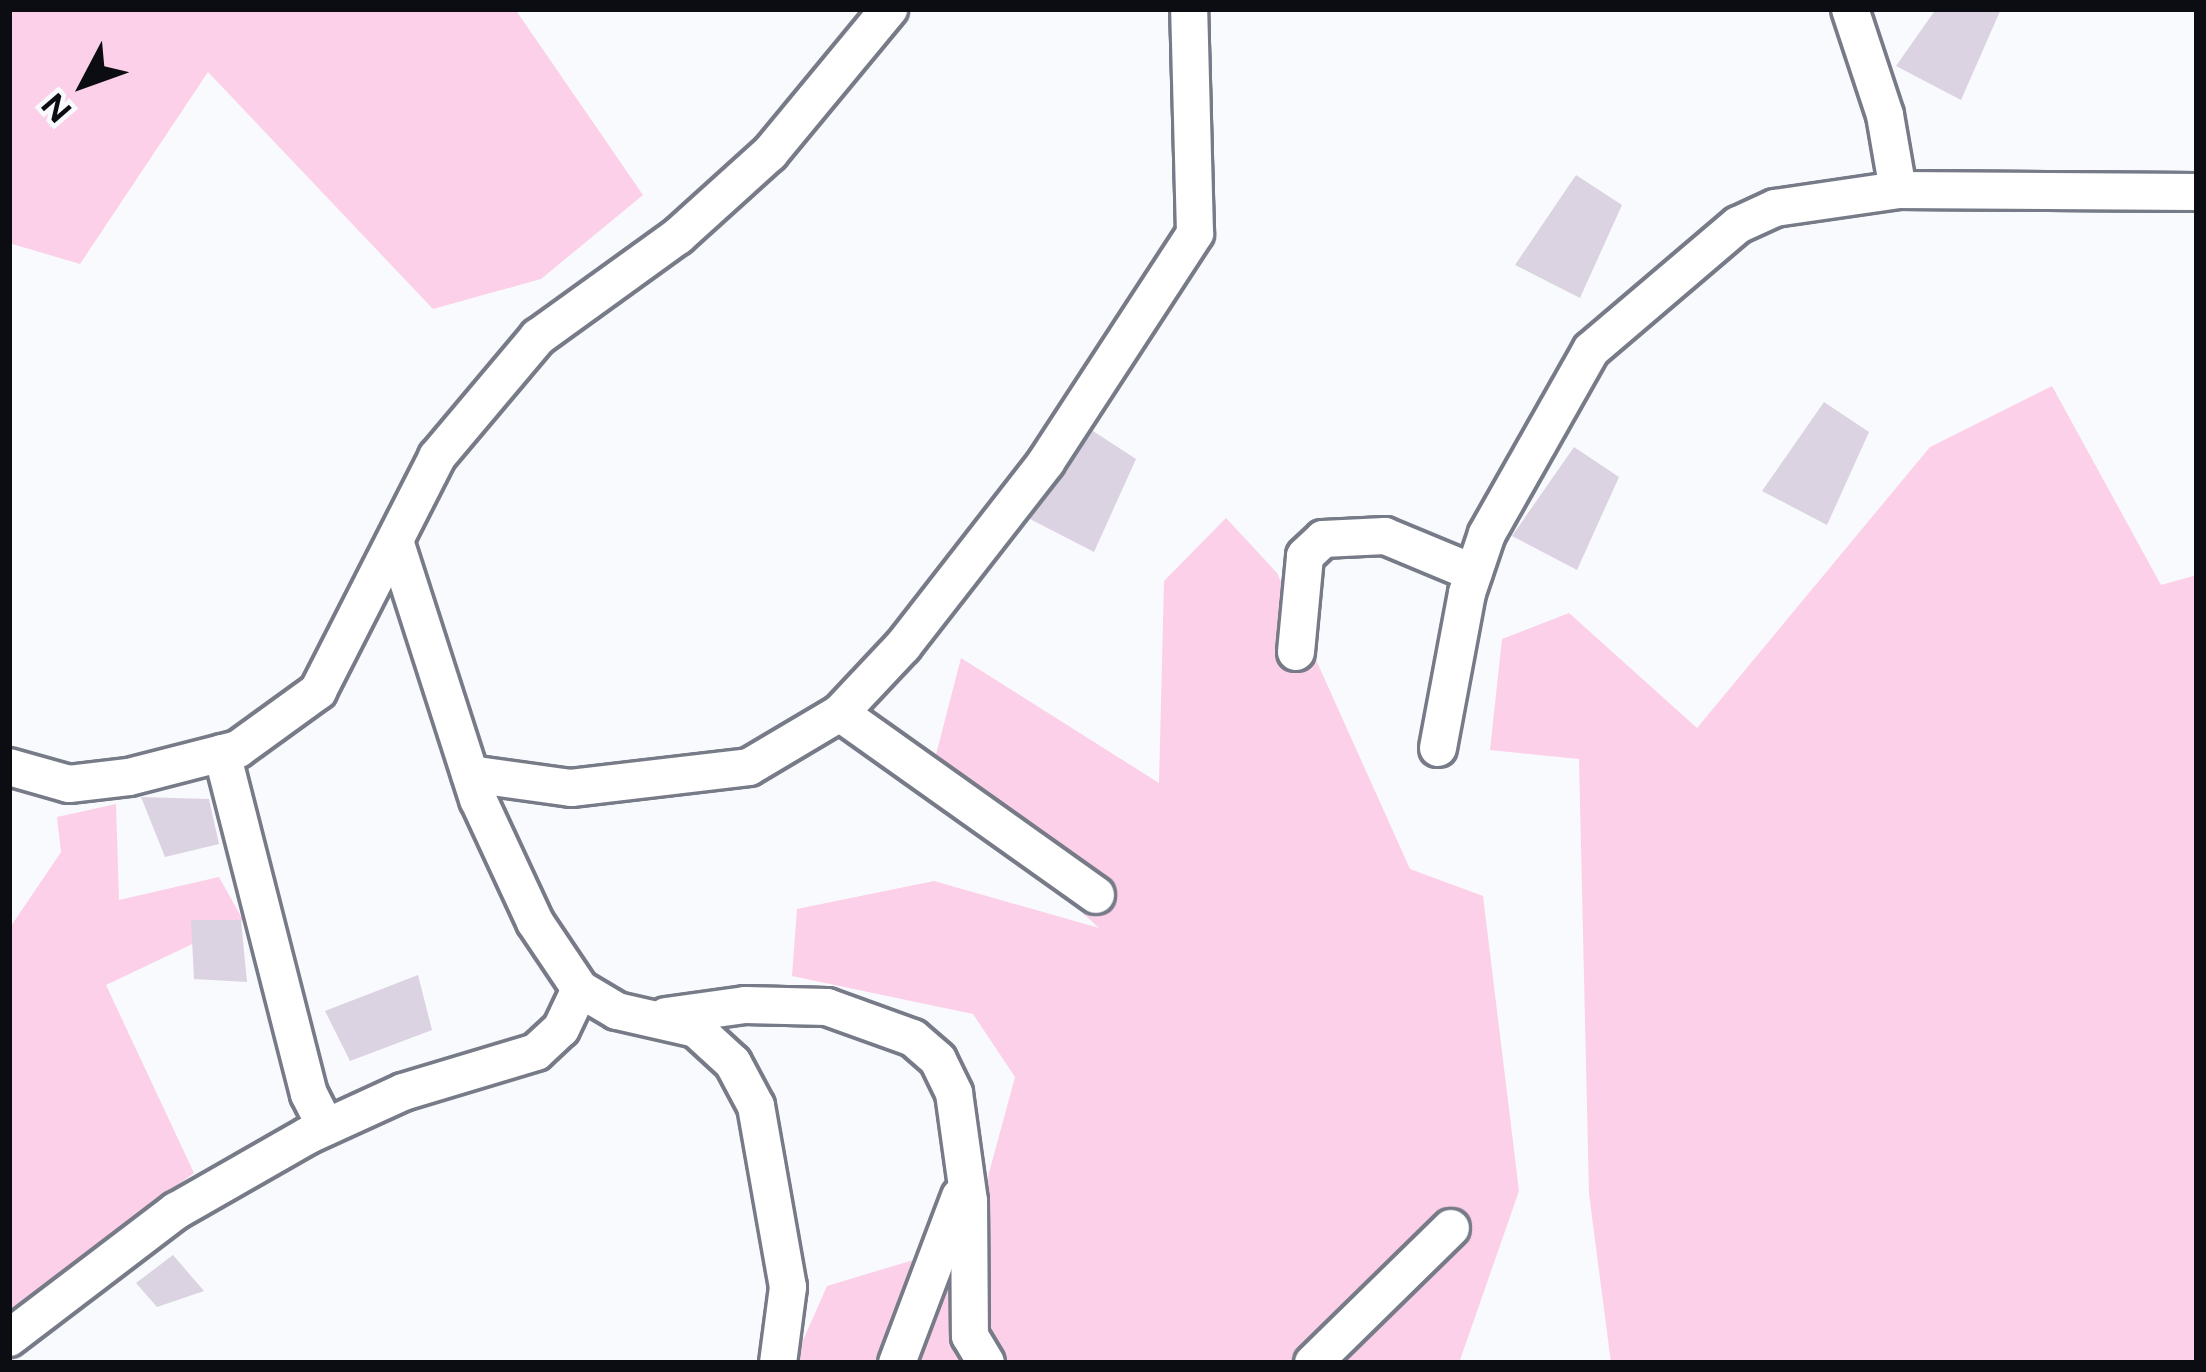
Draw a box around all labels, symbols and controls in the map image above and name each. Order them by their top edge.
north arrow [24,24,144,144]
text: N [33,86,80,130]

